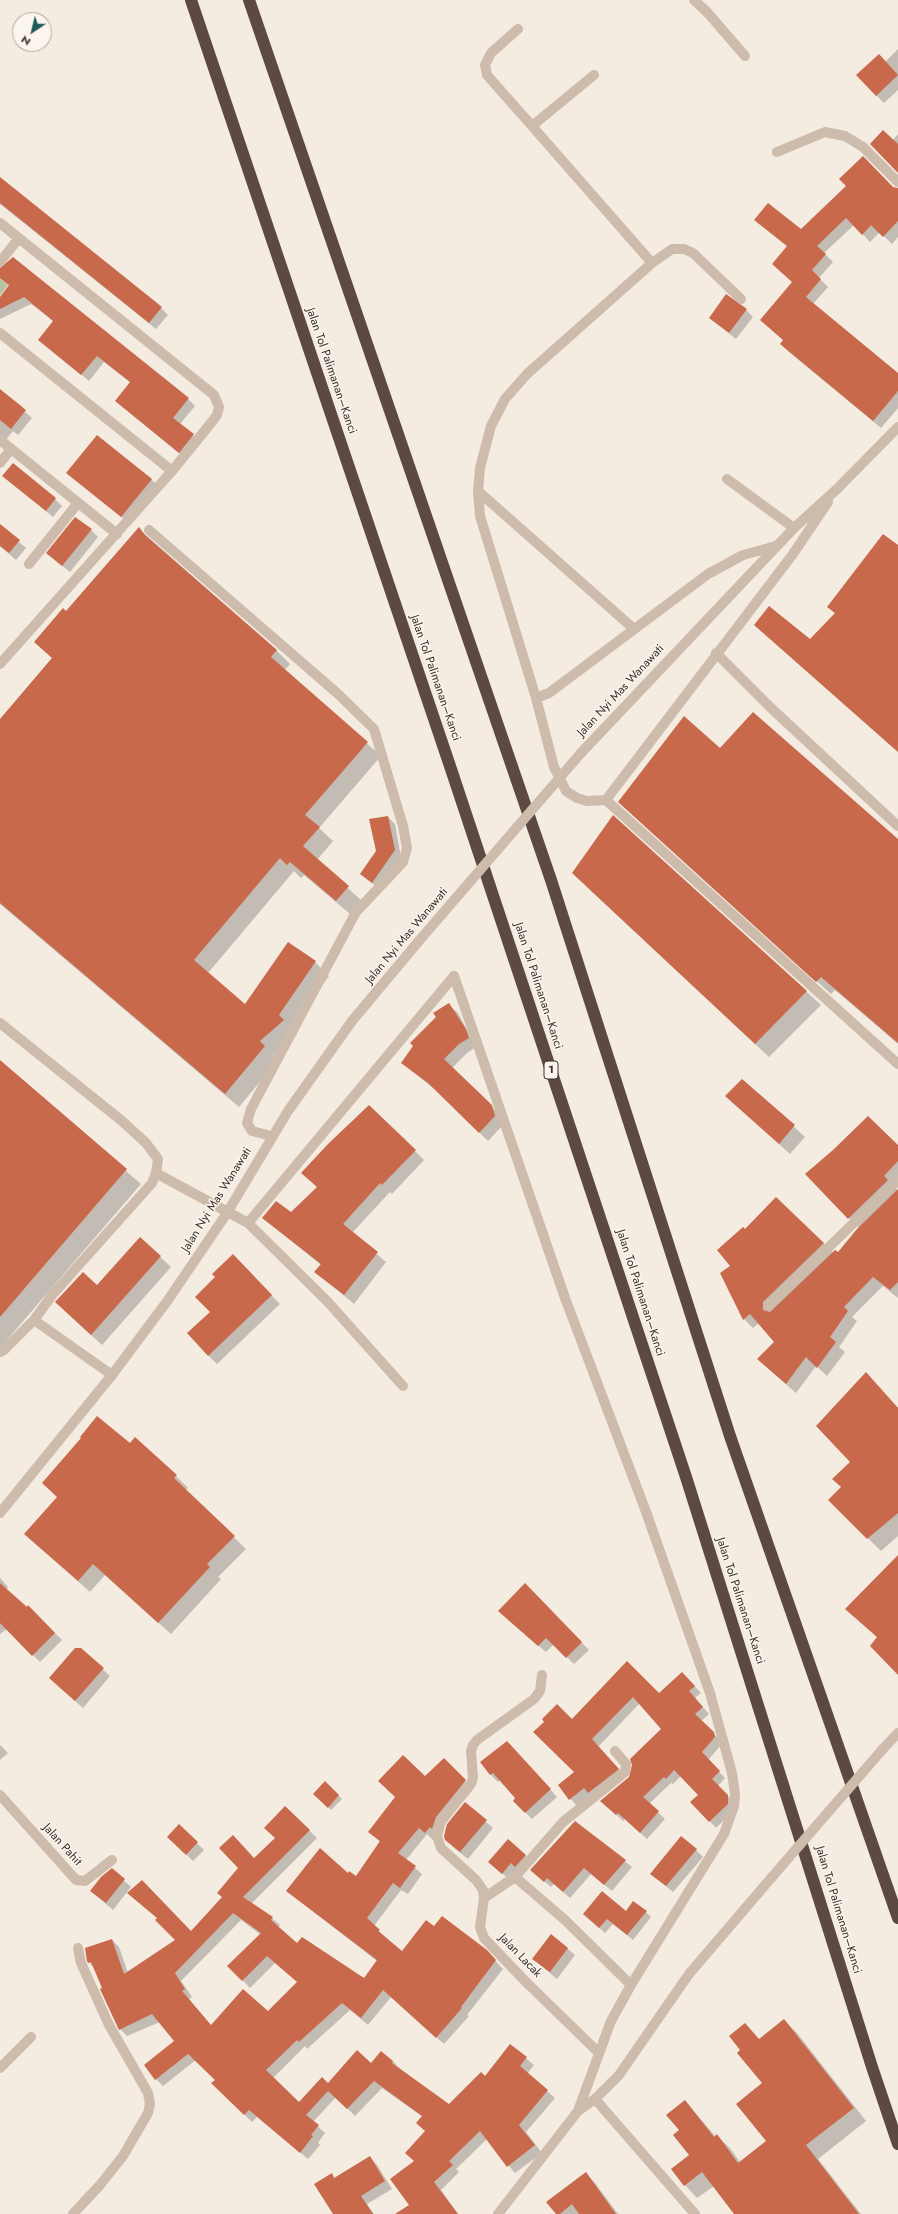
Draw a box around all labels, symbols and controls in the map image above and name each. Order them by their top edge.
north arrow [12,12,52,52]
text: N [18,32,34,50]
street label: Jalan Tol Palimanan–Kanci [303,306,359,436]
street label: Jalan Tol Palimanan–Kanci [407,613,463,743]
street label: Jalan Nyi Mas Wanawati [575,642,667,740]
street label: Jalan Nyi Mas Wanawati [363,885,451,987]
street label: Jalan Tol Palimanan–Kanci [511,921,565,1051]
road number: 1 [544,1061,558,1079]
street label: Jalan Nyi Mas Wanawati [179,1145,255,1255]
street label: Jalan Tol Palimanan–Kanci [613,1228,667,1358]
street label: Jalan Tol Palimanan–Kanci [713,1536,767,1666]
street label: Jalan Pahit [39,1821,85,1869]
street label: Jalan Tol Palimanan–Kanci [812,1845,864,1975]
street label: Jalan Lacak [496,1931,544,1981]

